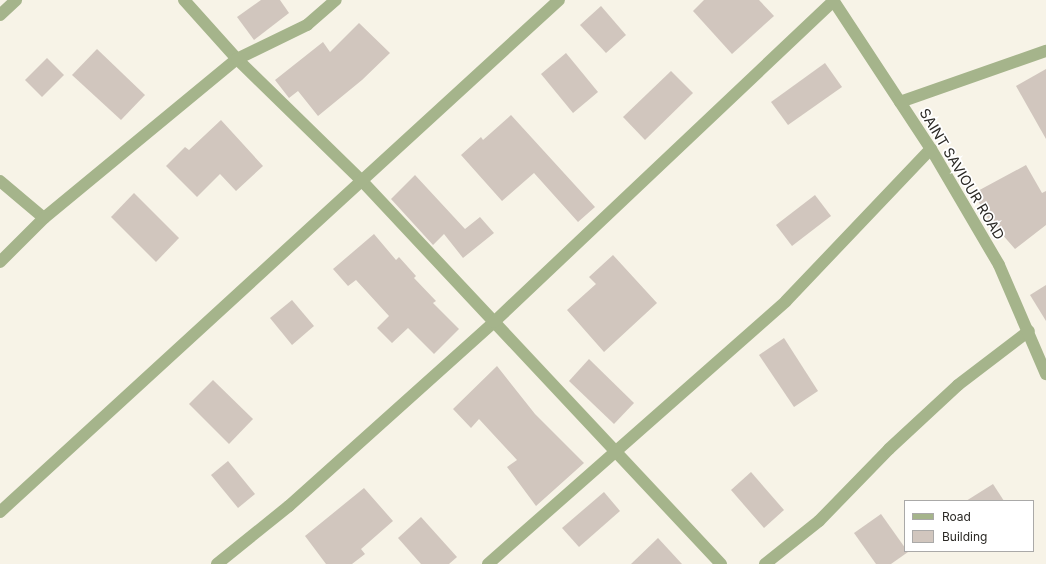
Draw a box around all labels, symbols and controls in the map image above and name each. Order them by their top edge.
street label: SAINT SAVIOUR ROAD [916,105,1008,243]
legend [904,500,1034,552]
text: Road [942,509,971,524]
text: Building [942,529,987,544]

